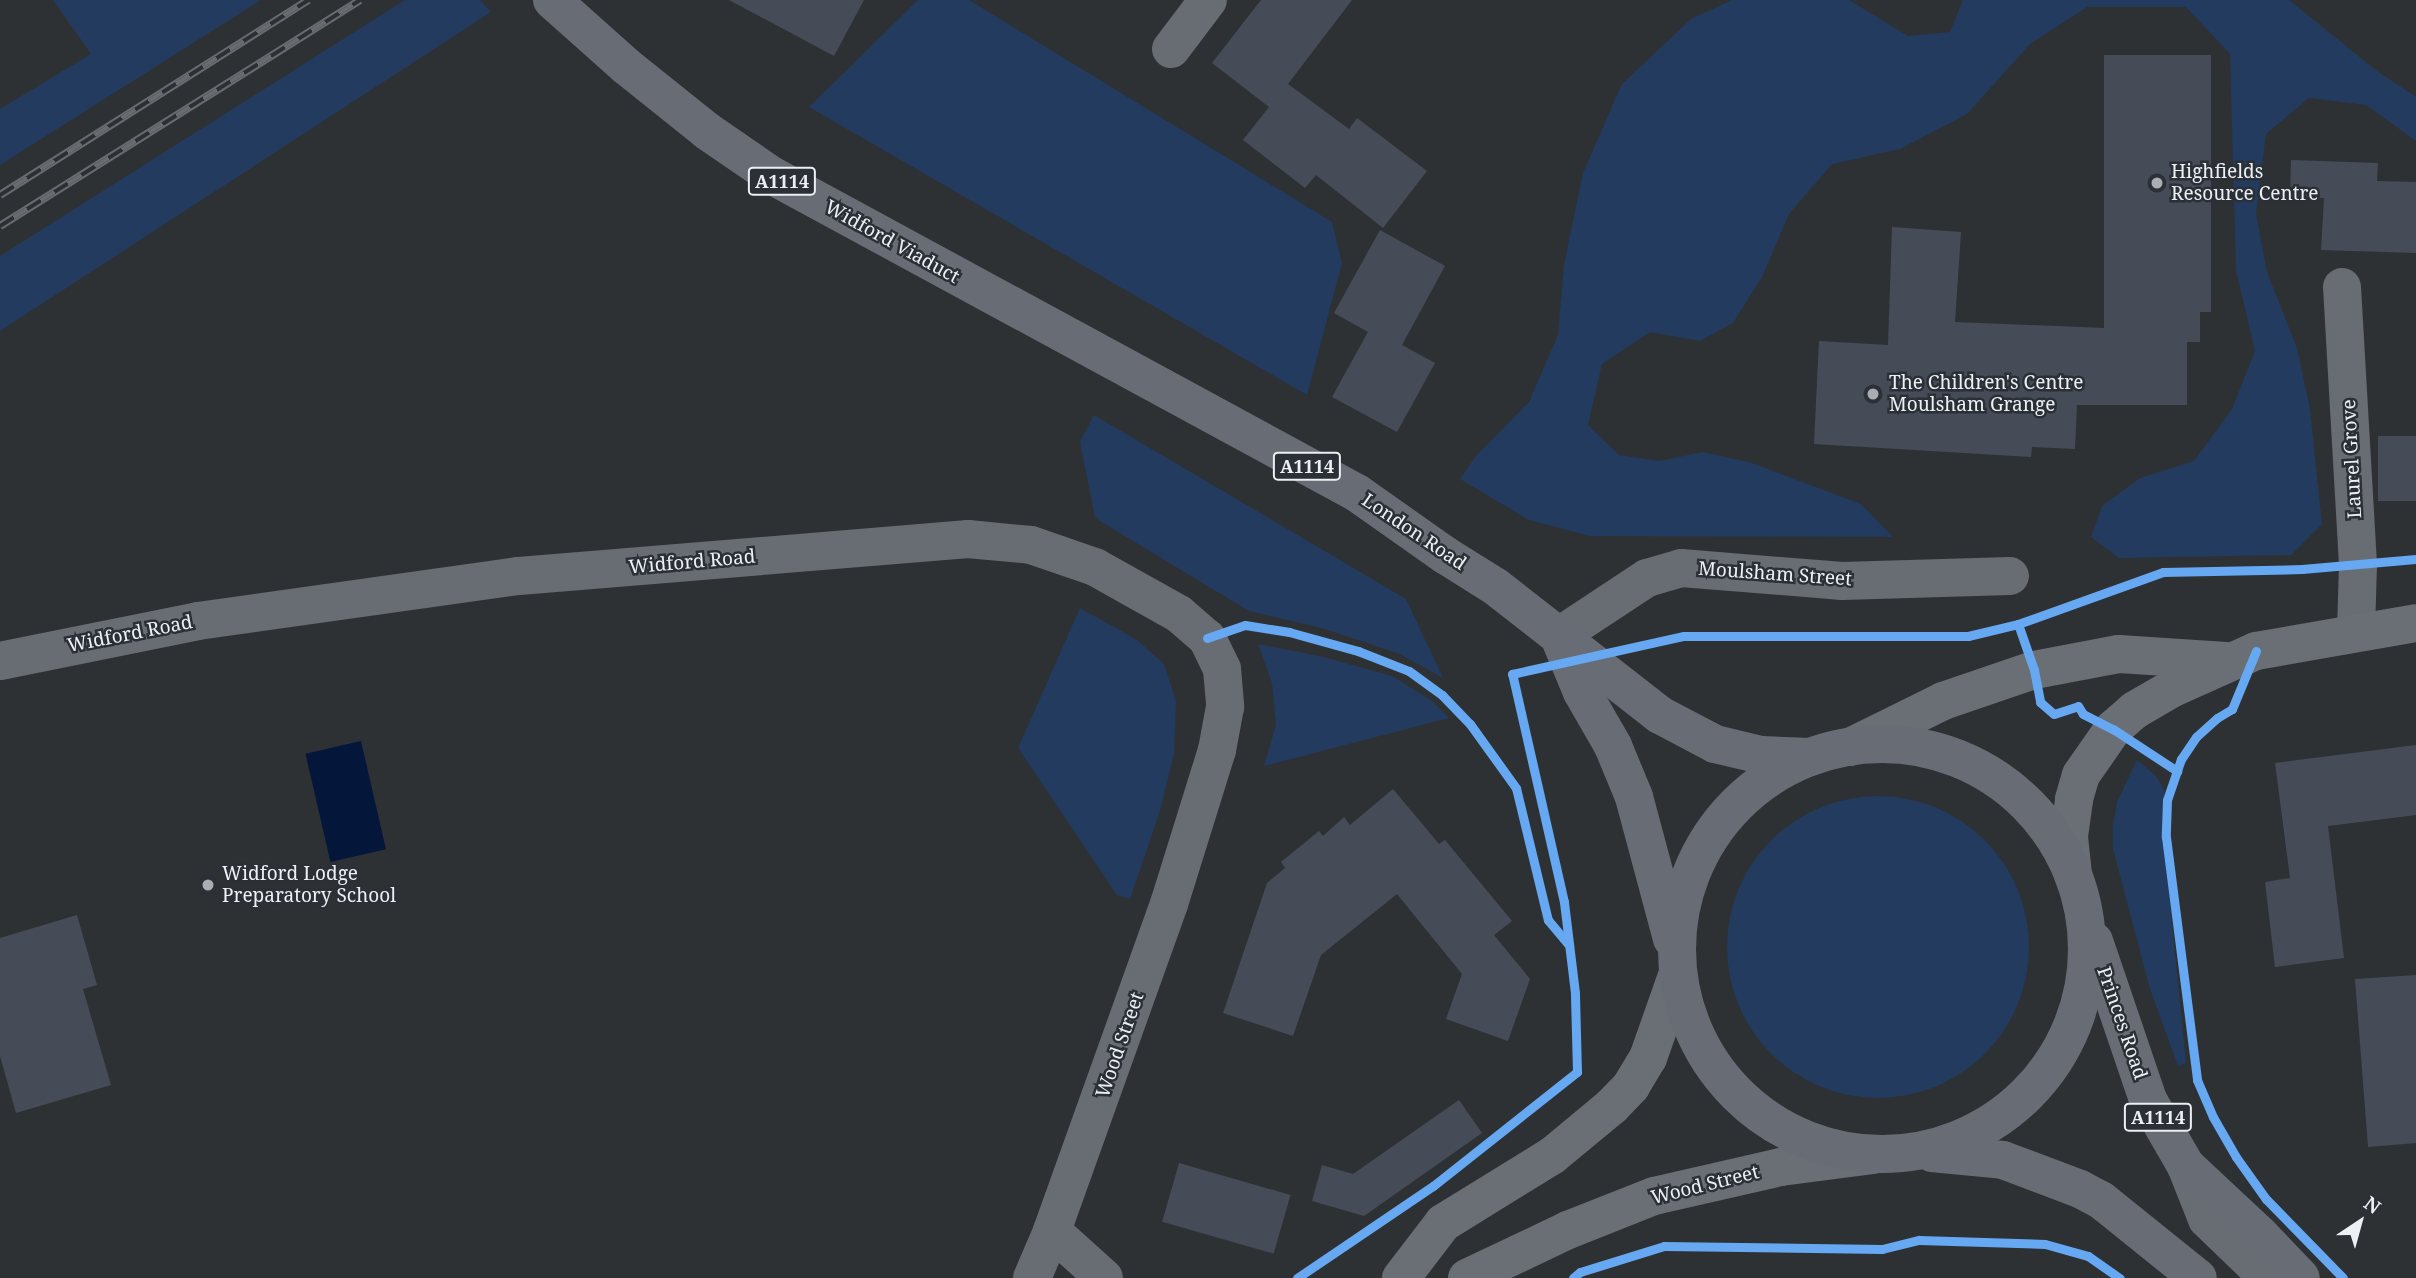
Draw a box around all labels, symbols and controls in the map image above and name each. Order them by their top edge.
place label: Highfields Resource Centre [2171,161,2319,205]
road number: A1114 [747,166,817,196]
marker: Highfields Resource Centre [2149,175,2165,191]
street label: Widford Viaduct [821,196,963,288]
place label: The Children's Centre Moulsham Grange [1889,372,2083,416]
marker: The Children's Centre Moulsham Grange [1863,384,1883,404]
street label: Laurel Grove [2337,399,2367,519]
road number: A1114 [1272,452,1342,480]
street label: London Road [1358,489,1470,575]
street label: Widford Road [628,545,756,579]
street label: Moulsham Street [1697,557,1853,591]
street label: Widford Road [66,611,194,657]
place label: Widford Lodge Preparatory School [222,863,396,907]
marker: Widford Lodge Preparatory School [200,877,216,893]
street label: Princes Road [2092,964,2152,1082]
street label: Wood Street [1091,989,1149,1101]
road number: A1114 [2123,1102,2193,1132]
street label: Wood Street [1649,1161,1761,1209]
north arrow [2325,1187,2395,1257]
text: N [2359,1190,2386,1220]

